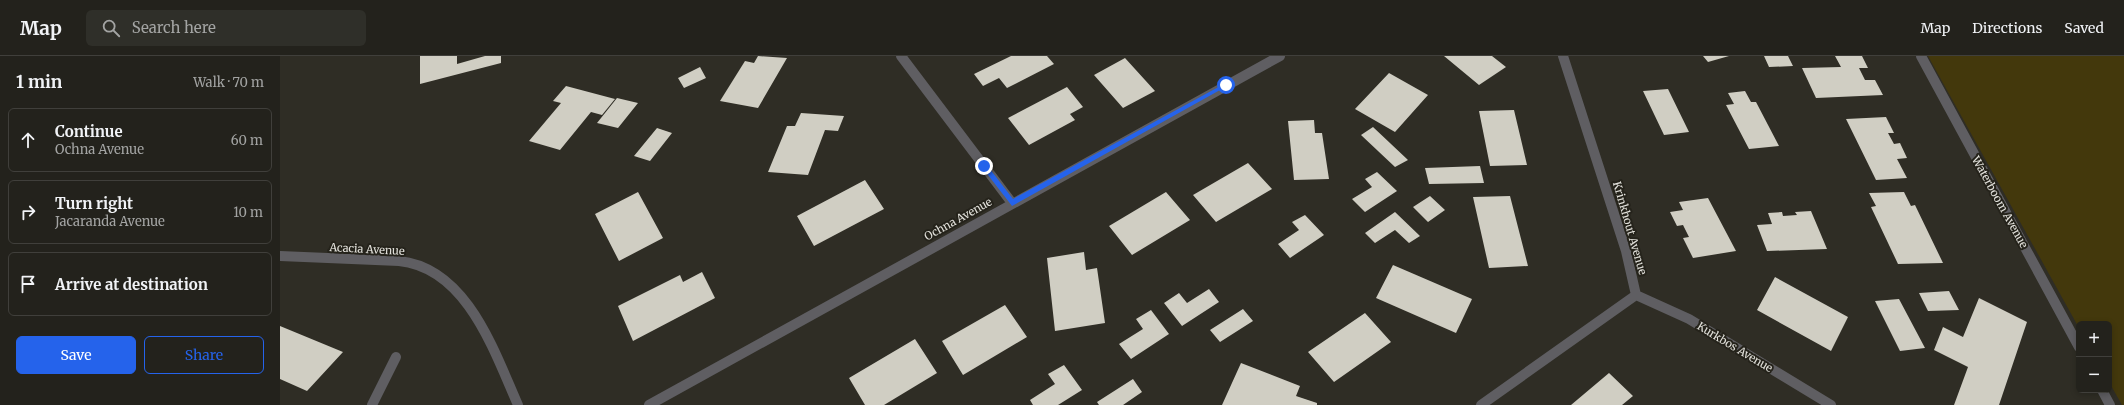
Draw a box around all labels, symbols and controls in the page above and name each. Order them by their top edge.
search box [86,10,366,46]
text: Map [20,16,62,40]
icon: search [100,17,122,39]
text: Search here [132,18,216,37]
text: Map [1920,19,1950,37]
text: Directions [1972,19,2042,37]
text: Saved [2064,19,2104,37]
text: 1 min [16,71,62,93]
text: Walk · 70 m [193,74,264,91]
route start [1217,76,1235,94]
text: Continue [55,122,123,141]
icon: ahead [17,129,39,151]
text: 60 m [231,132,263,149]
text: Ochna Avenue [55,141,144,158]
street label: Waterboom Avenue [1968,153,2031,251]
route end [975,157,993,175]
street label: Krinkhout Avenue [1610,180,1650,277]
text: Turn right [55,194,133,213]
street label: Ochna Avenue [922,195,995,243]
icon: right [17,201,39,223]
text: 10 m [233,204,263,221]
text: Jacaranda Avenue [55,213,165,230]
street label: Acacia Avenue [328,240,405,258]
icon: arrive [17,273,39,295]
text: Arrive at destination [55,275,208,294]
street label: Kurkbos Avenue [1695,319,1776,375]
map controls [2076,321,2112,393]
button: + [2076,321,2112,357]
button: Save [16,336,136,374]
button: Share [144,336,264,374]
button: − [2076,357,2112,393]

